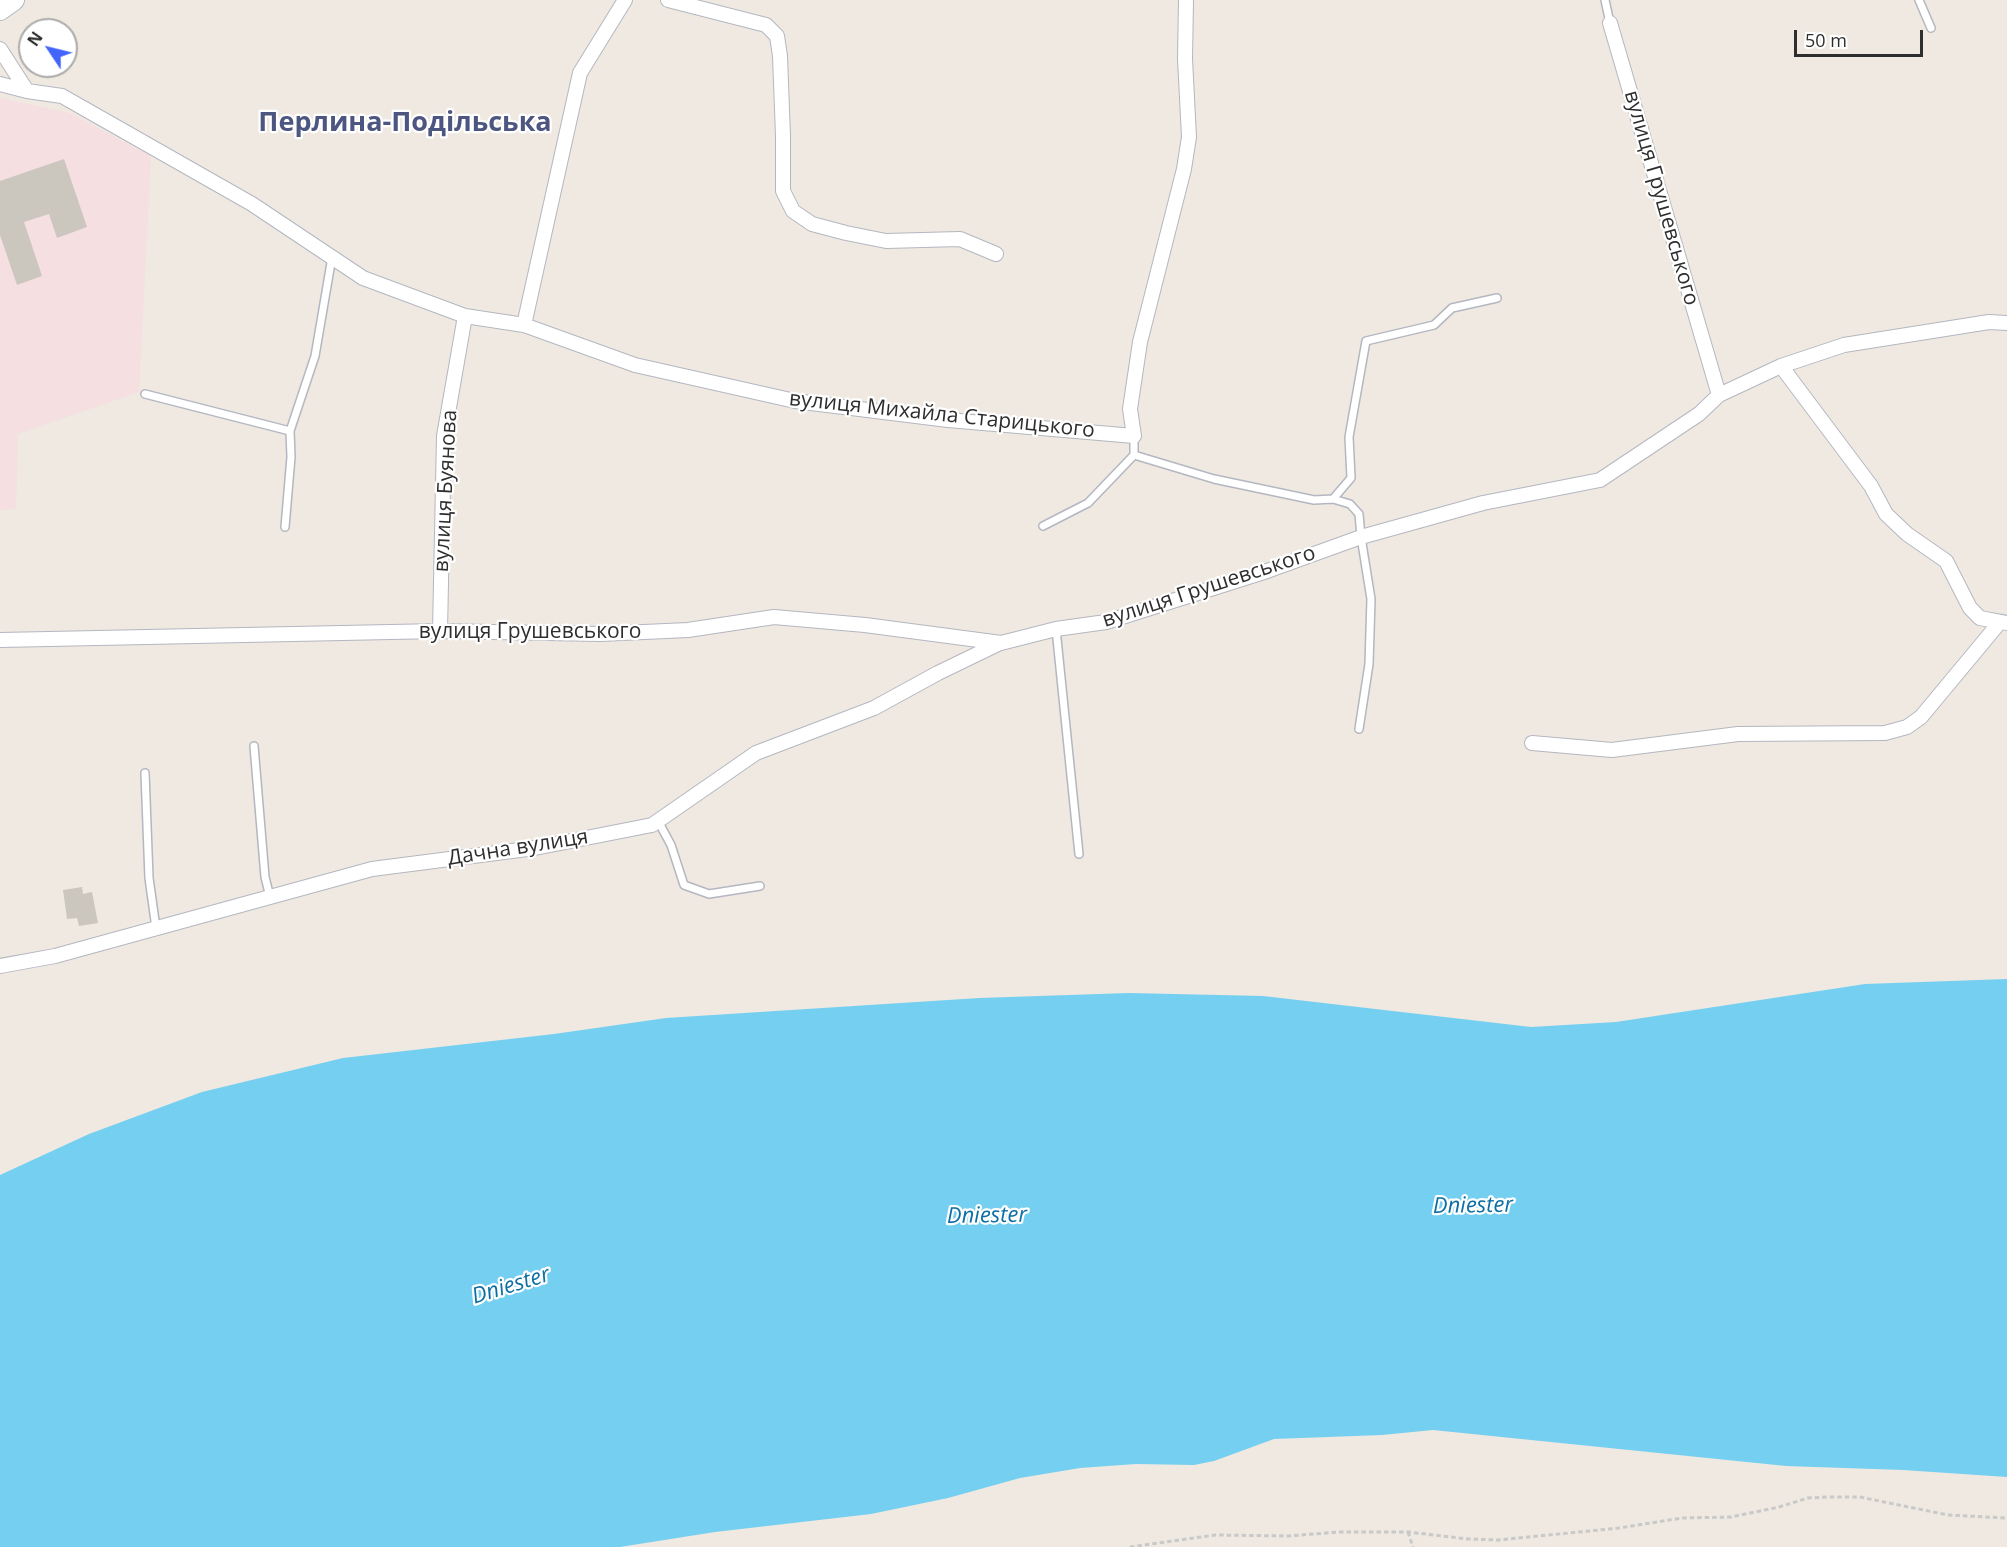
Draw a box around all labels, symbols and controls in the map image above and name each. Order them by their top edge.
north arrow [18,18,78,78]
scale bar [1797,18,1926,56]
text: N [22,27,48,50]
text: 50 m [1805,28,1847,52]
street label: вулиця Грушевського [1618,88,1704,308]
district label: Перлина-Подільська [258,107,552,139]
street label: вулиця Михайла Старицького [788,386,1096,444]
street label: вулиця Буянова [429,409,463,573]
street label: вулиця Грушевського [1099,541,1319,633]
street label: вулиця Грушевського [419,619,641,645]
street label: Дачна вулиця [446,824,590,872]
water label: Dniester [1433,1192,1513,1220]
water label: Dniester [947,1202,1027,1230]
water label: Dniester [469,1262,553,1310]

